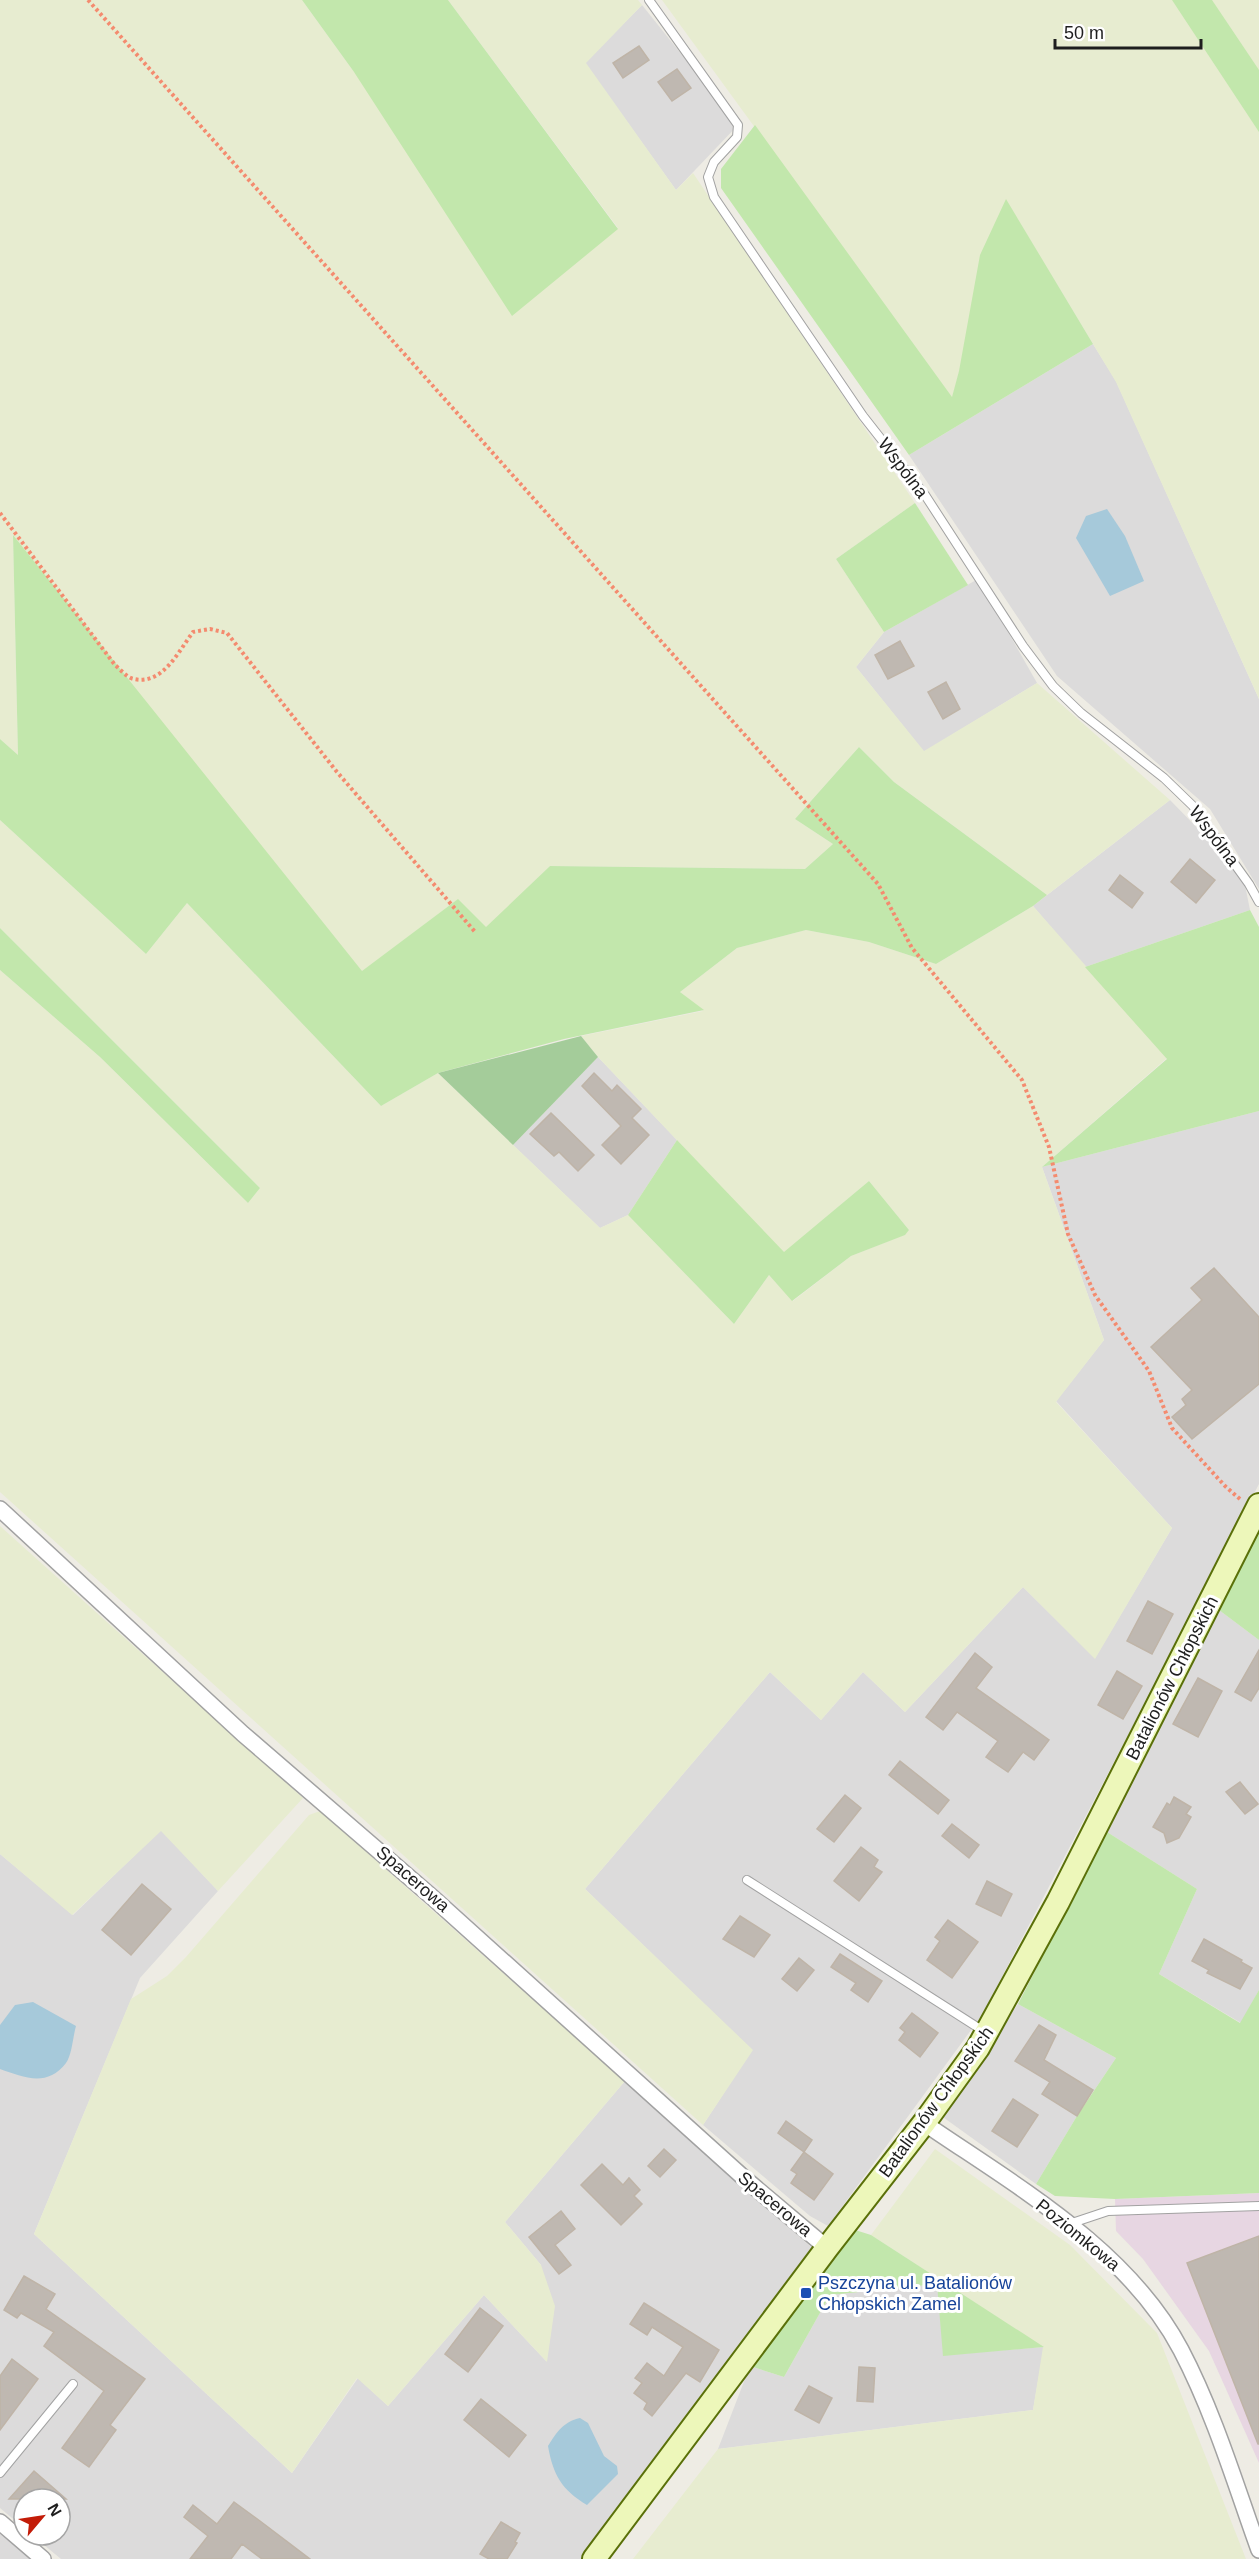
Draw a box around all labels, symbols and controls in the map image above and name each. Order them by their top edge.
scale bar [1055,12,1200,50]
text: 50 m [1064,23,1104,43]
street label: Wspólna [874,434,933,503]
street label: Wspólna [1185,802,1244,871]
street label: Batalionów Chłopskich [1122,1593,1222,1763]
street label: Spacerowa [372,1842,454,1917]
street label: Batalionów Chłopskich [875,2023,997,2181]
street label: Spacerowa [734,2167,817,2241]
street label: Poziomkowa [1032,2195,1125,2276]
place label: Pszczyna ul. Batalionów Chłopskich Zamel [818,2273,1013,2314]
marker: Pszczyna ul. Batalionów Chłopskich Zamel [799,2286,813,2300]
north arrow [12,2487,72,2547]
text: N [44,2501,65,2519]

